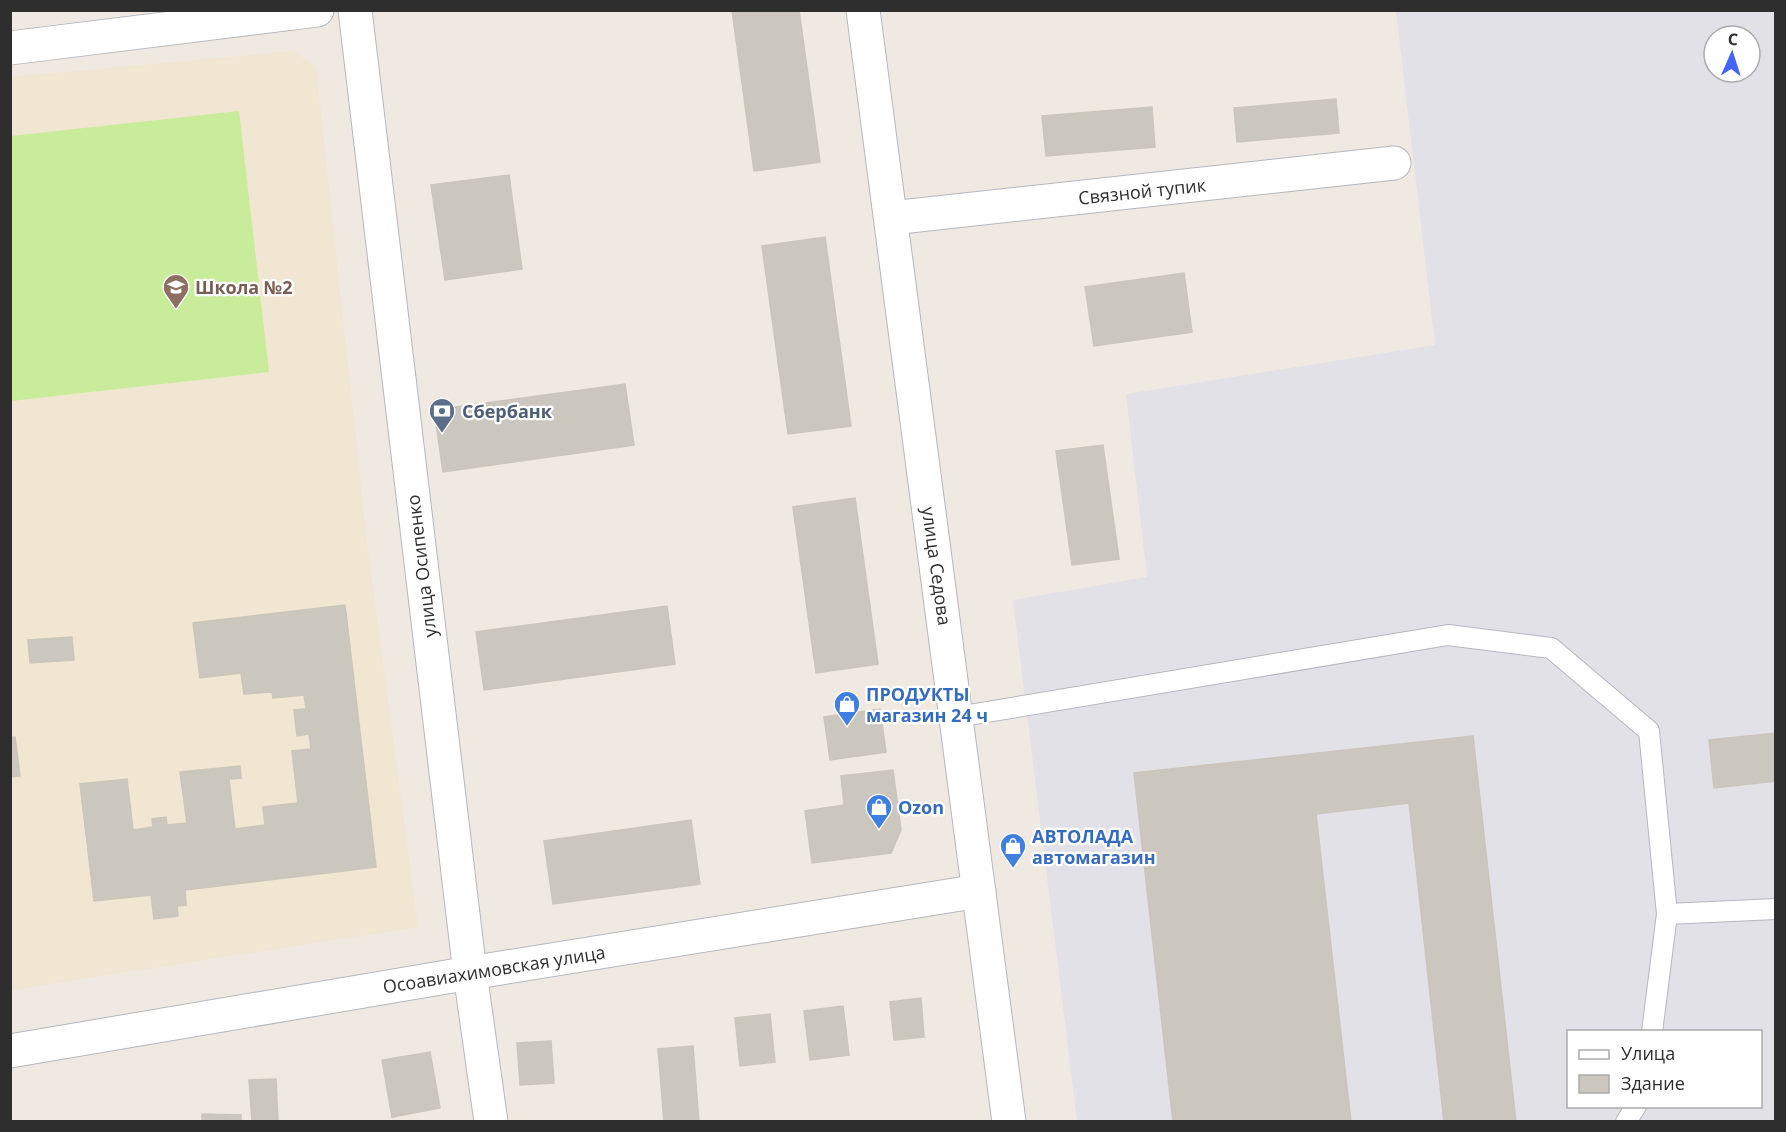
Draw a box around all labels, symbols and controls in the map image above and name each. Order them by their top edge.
north arrow [1702,24,1762,84]
text: С [1727,28,1738,50]
street label: Связной тупик [1077,172,1208,210]
school or university icon: Школа №2 [161,272,191,310]
place label: Школа №2 [195,275,293,299]
bank icon: Сбербанк [427,396,457,434]
place label: Сбербанк [462,399,553,423]
street label: улица Осипенко [400,493,442,639]
street label: улица Седова [917,505,957,627]
place label: ПРОДУКТЫ магазин 24 ч [866,682,988,727]
shop icon: ПРОДУКТЫ магазин 24 ч [832,689,862,727]
shop icon: Ozon [864,792,894,830]
place label: Ozon [898,795,944,819]
place label: АВТОЛАДА автомагазин [1032,824,1156,869]
shop icon: АВТОЛАДА автомагазин [998,831,1028,869]
street label: Осоавиахимовская улица [381,940,607,998]
legend [1567,1030,1762,1108]
text: Улица [1621,1041,1675,1065]
text: Здание [1621,1071,1685,1095]

